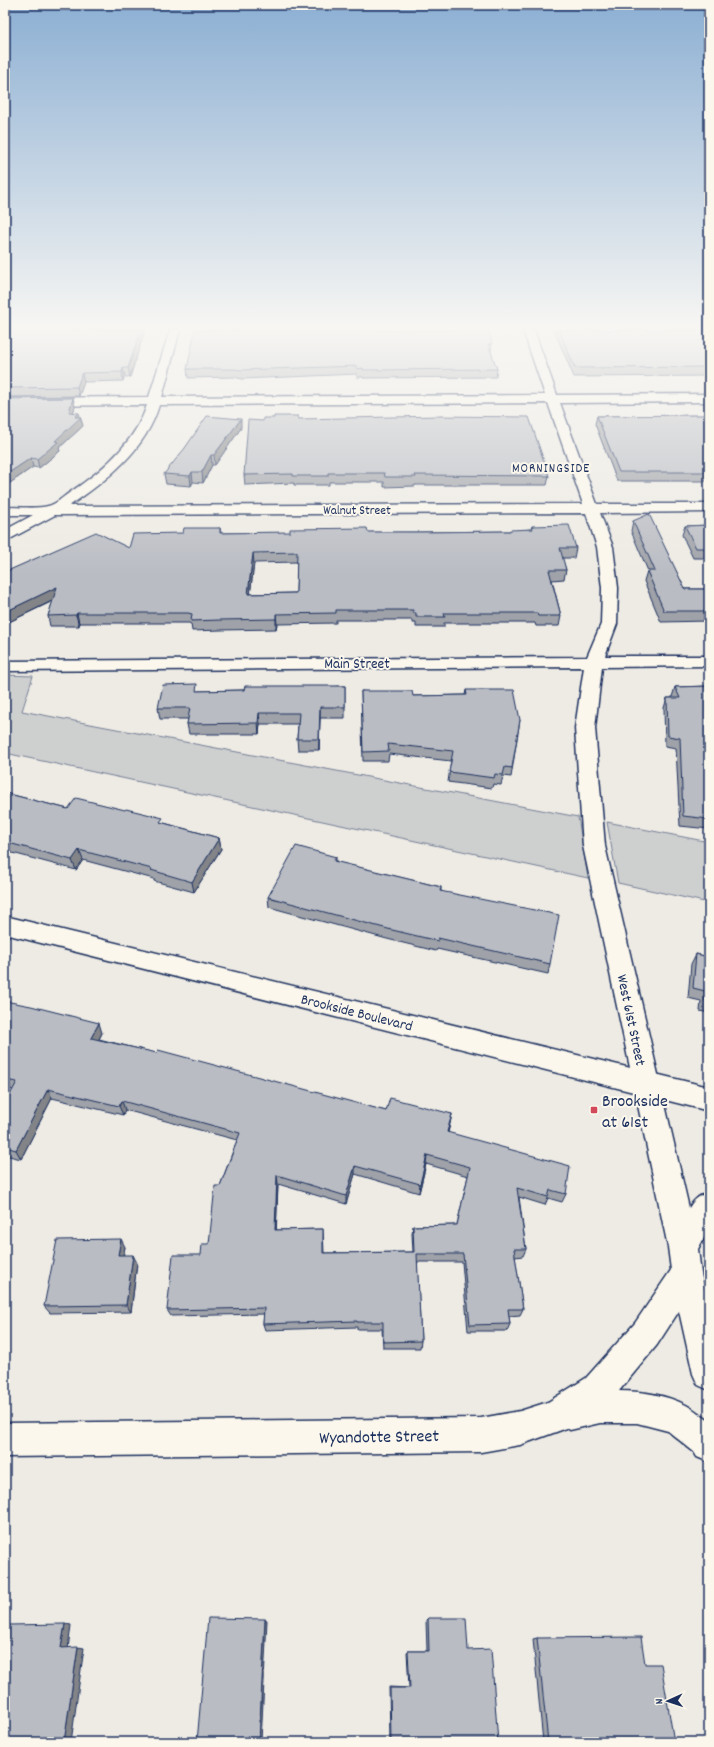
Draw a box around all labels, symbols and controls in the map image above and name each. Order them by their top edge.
district label: MORNINGSIDE [512,460,590,479]
street label: Walnut Street [323,502,391,521]
street label: Main Street [324,654,390,676]
street label: West 61st Street [610,973,651,1069]
street label: Brookside Boulevard [298,989,415,1038]
place label: Brookside at 61st [602,1090,668,1136]
marker: Brookside at 61st [589,1105,599,1115]
street label: Wyandotte Street [319,1425,440,1452]
north arrow [648,1681,688,1721]
text: N [652,1698,668,1705]

